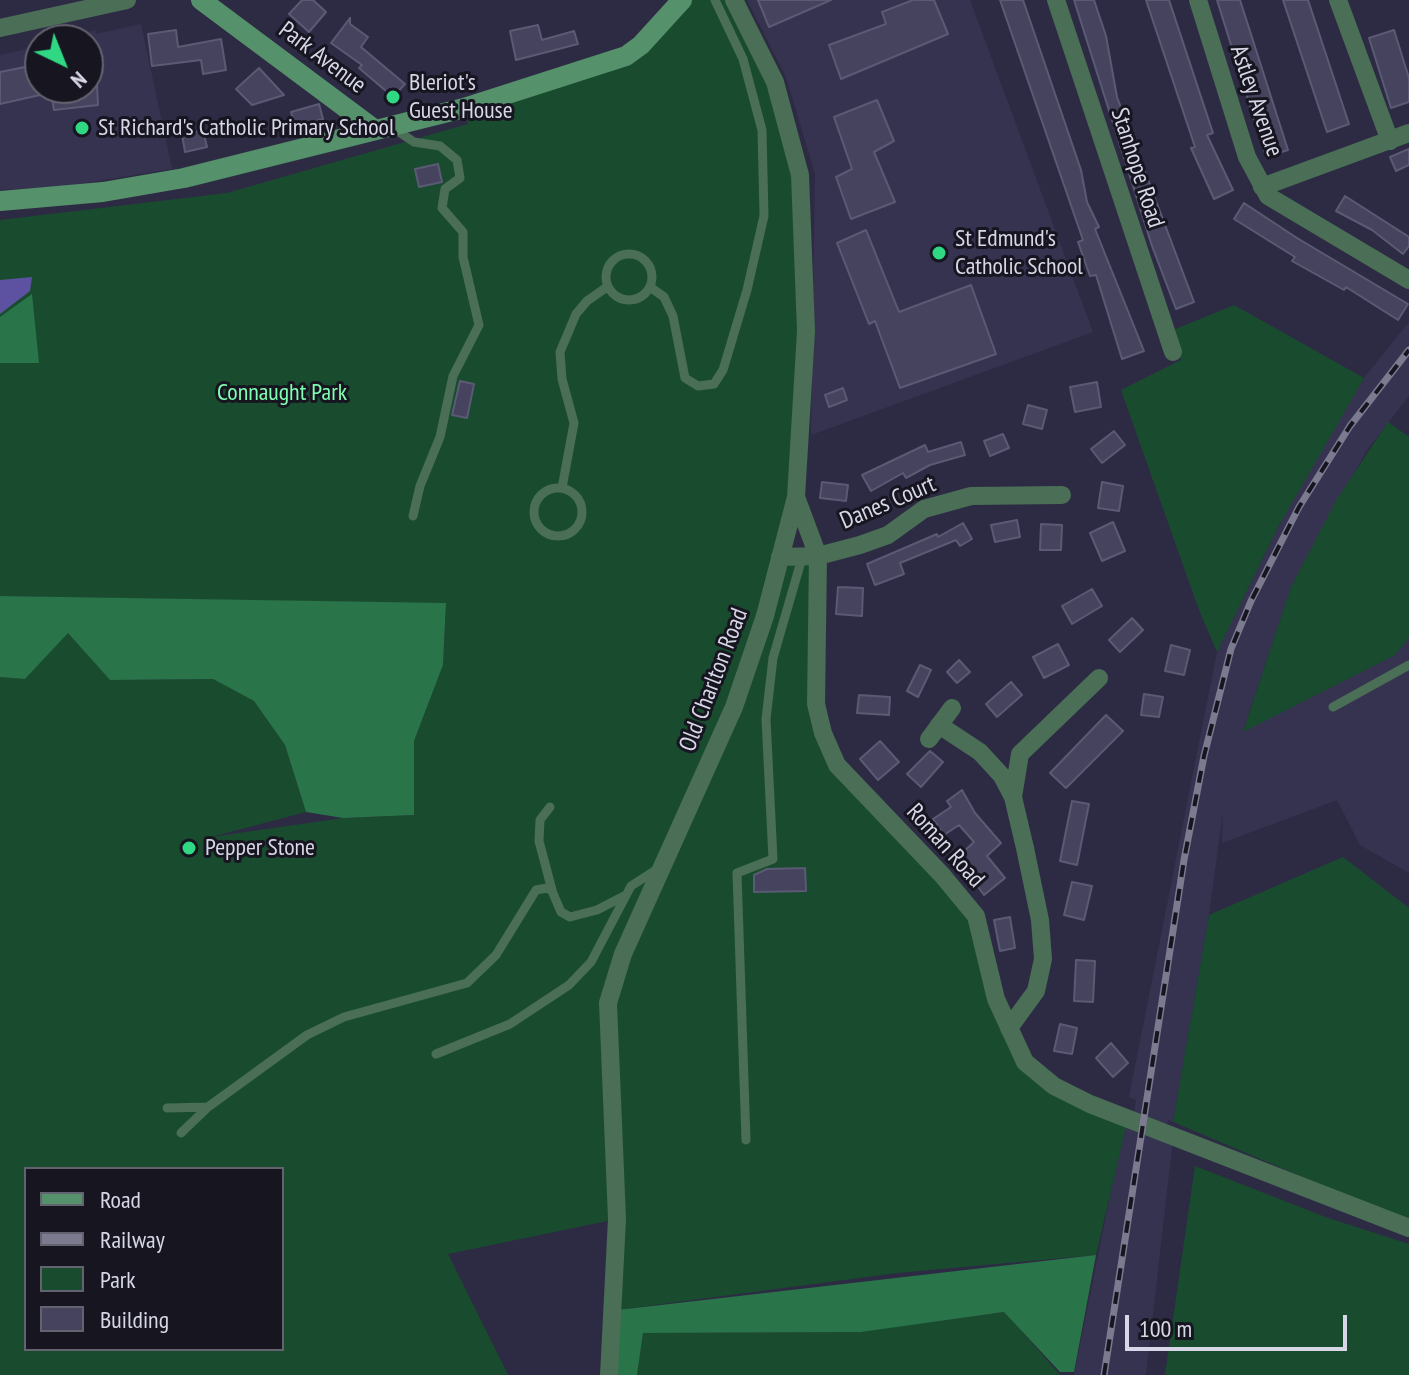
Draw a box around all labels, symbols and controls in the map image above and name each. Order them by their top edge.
street label: Park Avenue [273,16,371,100]
north arrow [24,24,104,104]
street label: Astley Avenue [1224,41,1288,161]
text: N [65,66,93,94]
place label: Bleriot's Guest House [409,69,513,125]
marker: Bleriot's Guest House [384,88,402,106]
street label: Stanhope Road [1104,104,1170,232]
place label: St Richard's Catholic Primary School [98,114,394,142]
marker: St Richard's Catholic Primary School [73,119,91,137]
place label: St Edmund's Catholic School [955,225,1083,281]
marker: St Edmund's Catholic School [930,244,948,262]
park label: Connaught Park [217,379,347,407]
street label: Danes Court [836,470,940,536]
street label: Old Charlton Road [674,604,754,756]
street label: Roman Road [900,798,990,894]
place label: Pepper Stone [205,834,315,862]
marker: Pepper Stone [180,839,198,857]
legend [24,1167,284,1351]
text: Road [100,1184,141,1215]
text: Railway [100,1224,165,1255]
text: Park [100,1264,136,1295]
scale bar [1129,1299,1351,1349]
text: Building [100,1304,169,1335]
text: 100 m [1139,1313,1192,1344]

